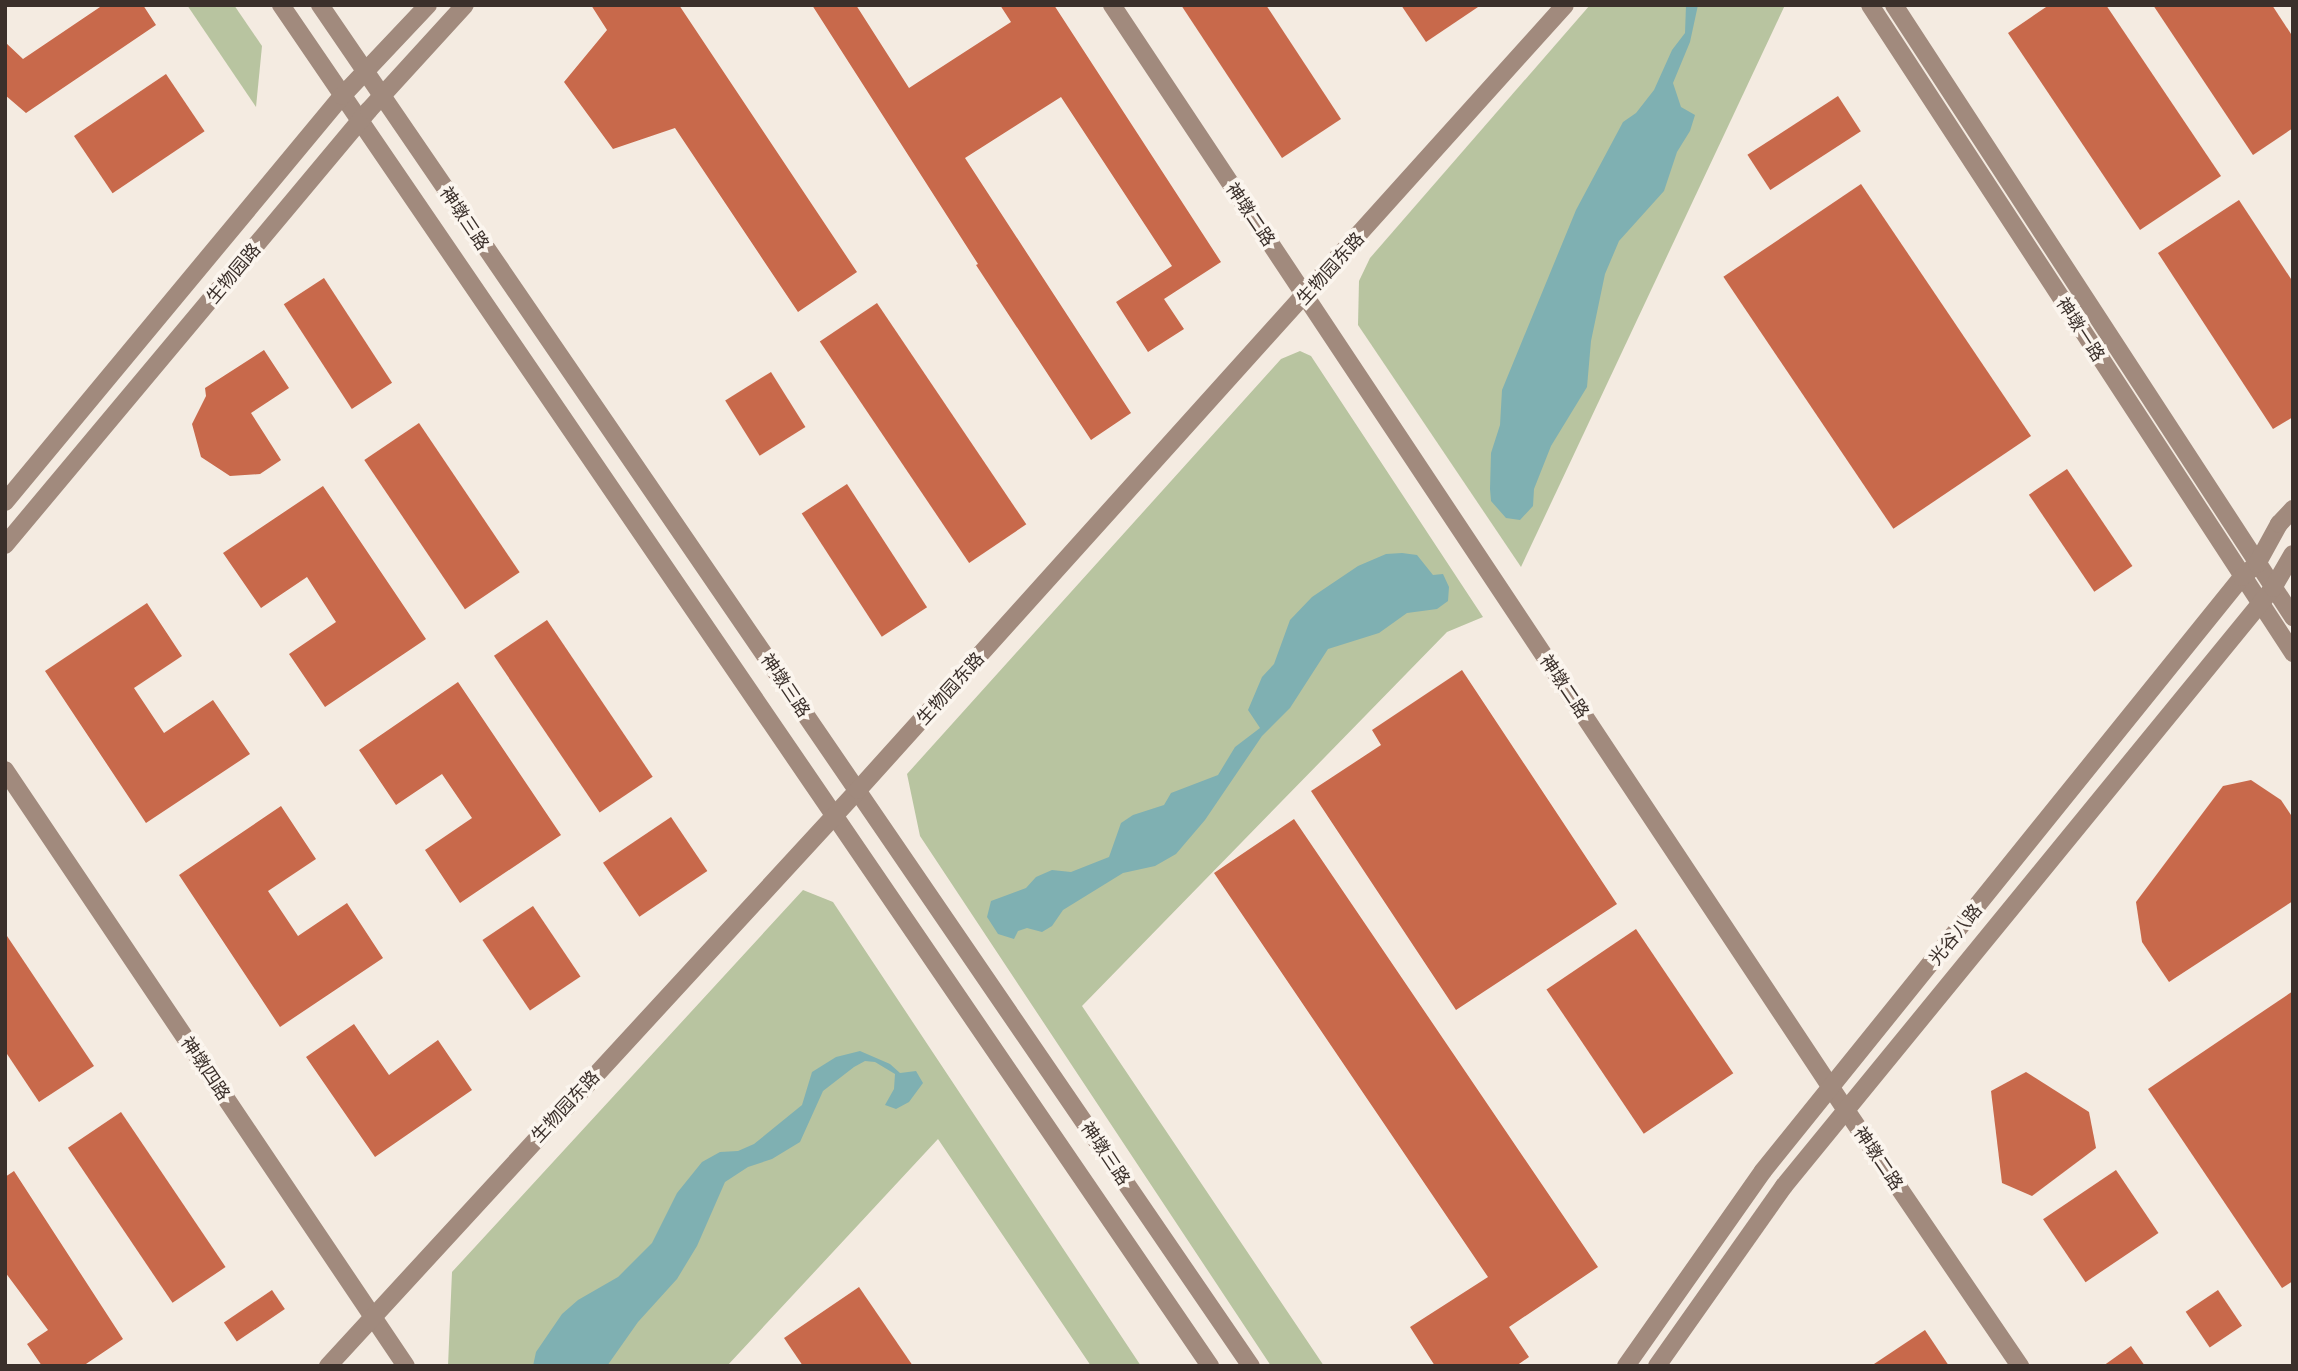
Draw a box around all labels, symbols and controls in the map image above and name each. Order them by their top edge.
street label: 神墩二路 [1222,178,1280,250]
street label: 神墩三路 [436,182,494,254]
street label: 生物园东路 [1292,227,1368,309]
street label: 生物园路 [202,238,264,308]
street label: 神墩一路 [2052,293,2110,365]
street label: 生物园东路 [912,647,988,729]
street label: 神墩三路 [757,649,815,721]
street label: 神墩二路 [1536,650,1594,722]
street label: 光谷八路 [1924,899,1986,969]
street label: 神墩四路 [177,1032,235,1104]
street label: 生物园东路 [526,1066,604,1146]
street label: 神墩三路 [1077,1117,1135,1189]
street label: 神墩二路 [1850,1122,1908,1194]

